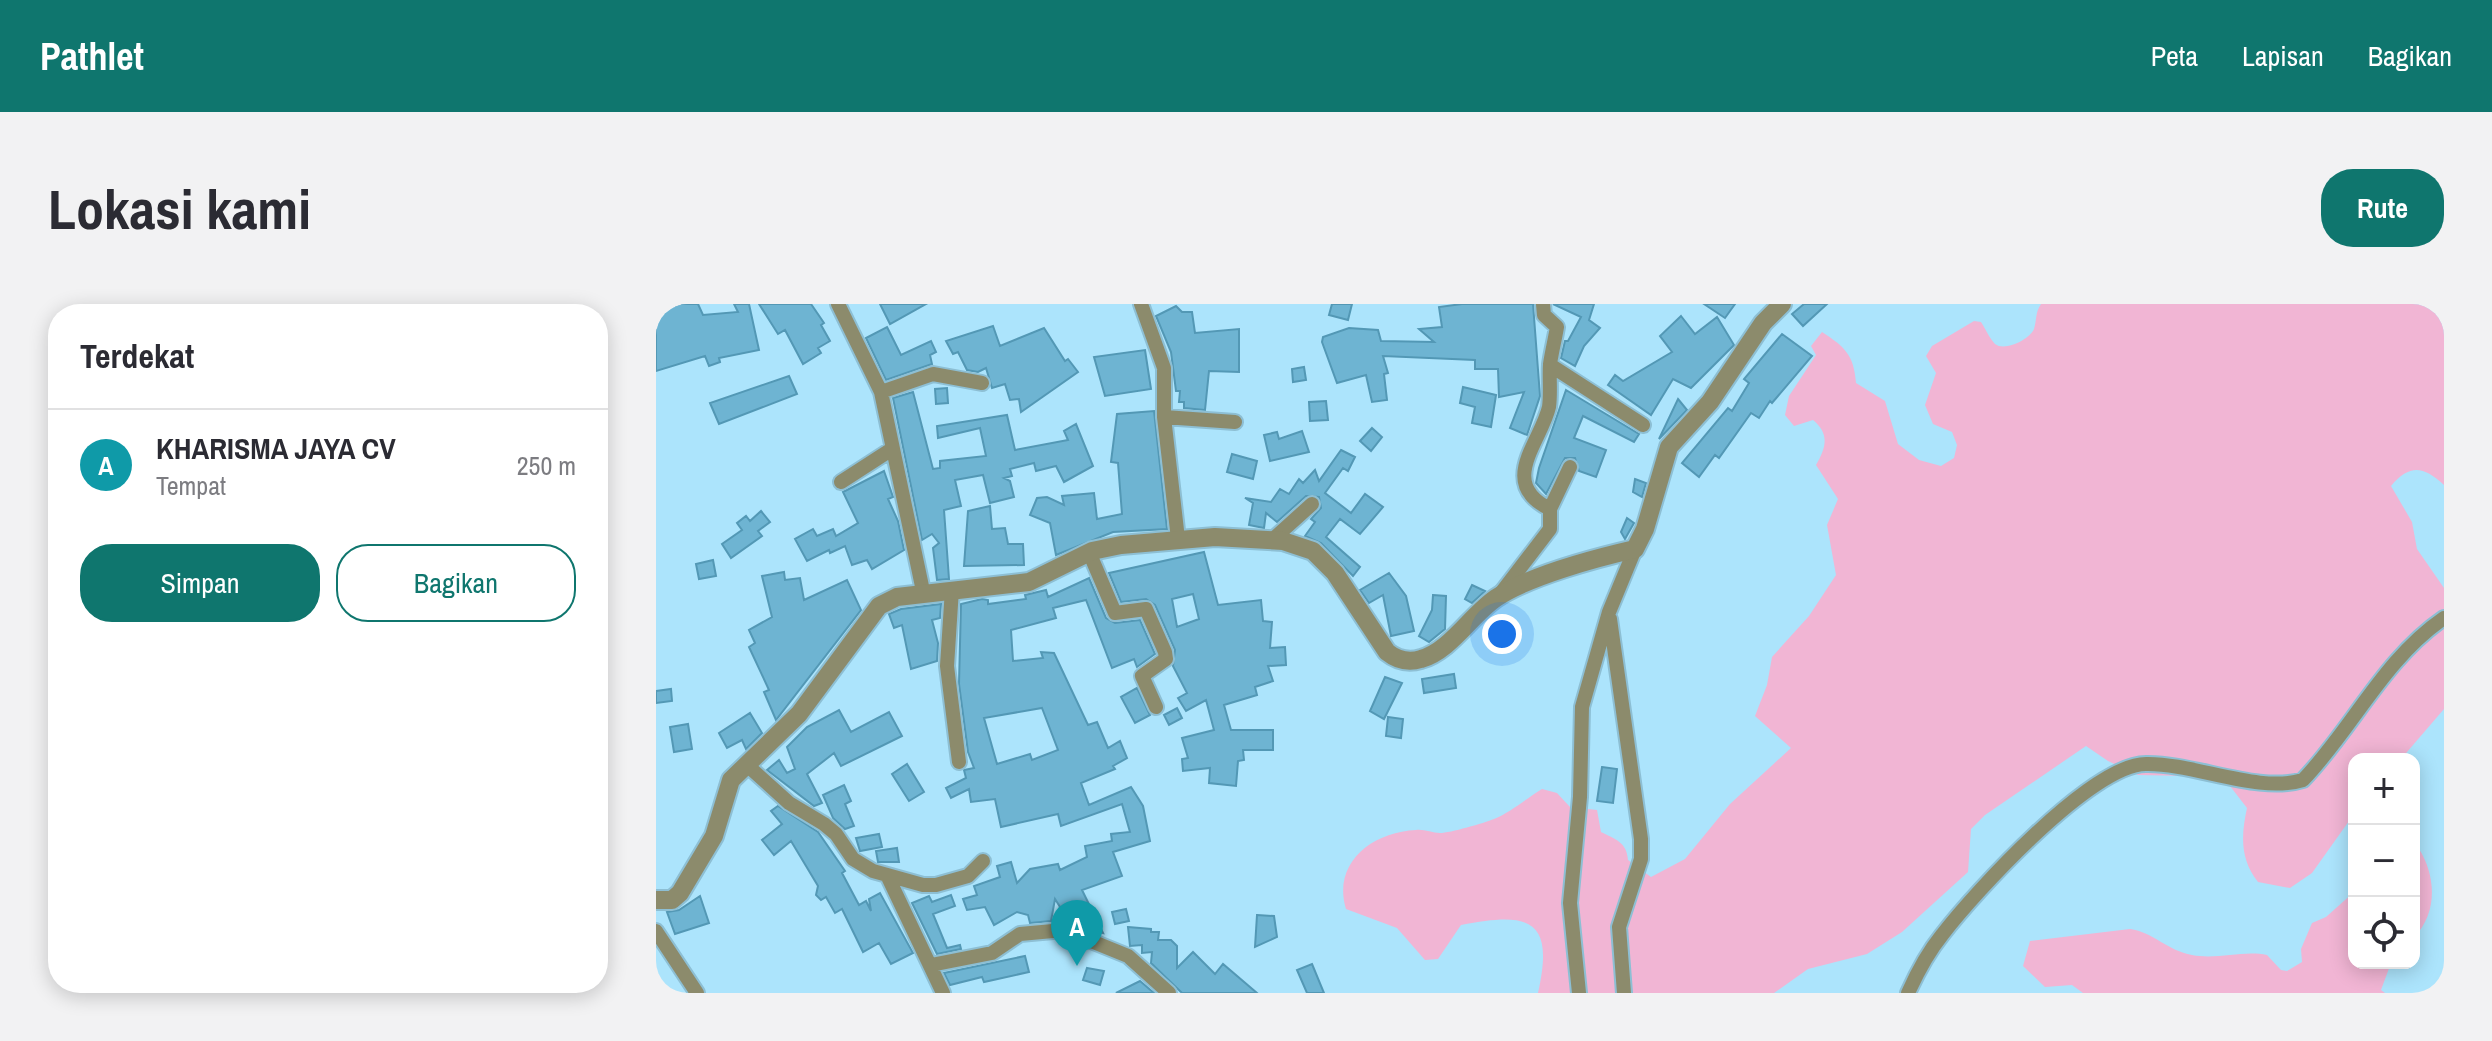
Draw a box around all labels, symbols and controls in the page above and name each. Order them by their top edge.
text: Pathlet [40,31,144,82]
text: Peta [2151,37,2198,75]
text: Lapisan [2242,37,2324,75]
text: Bagikan [2368,37,2452,75]
button: Rute [2321,169,2444,247]
text: Lokasi kami [48,171,311,246]
text: Terdekat [80,333,194,379]
text: KHARISMA JAYA CV [156,428,396,468]
text: A [98,448,114,483]
text: 250 m [517,448,576,483]
text: Tempat [156,468,226,503]
button: Simpan [80,544,320,622]
button: Bagikan [336,544,576,622]
your location [1482,614,1522,654]
map controls [2348,753,2420,969]
button: + [2348,753,2420,825]
button: − [2348,825,2420,897]
button: locate [2348,897,2420,969]
pin: A [1051,900,1103,966]

